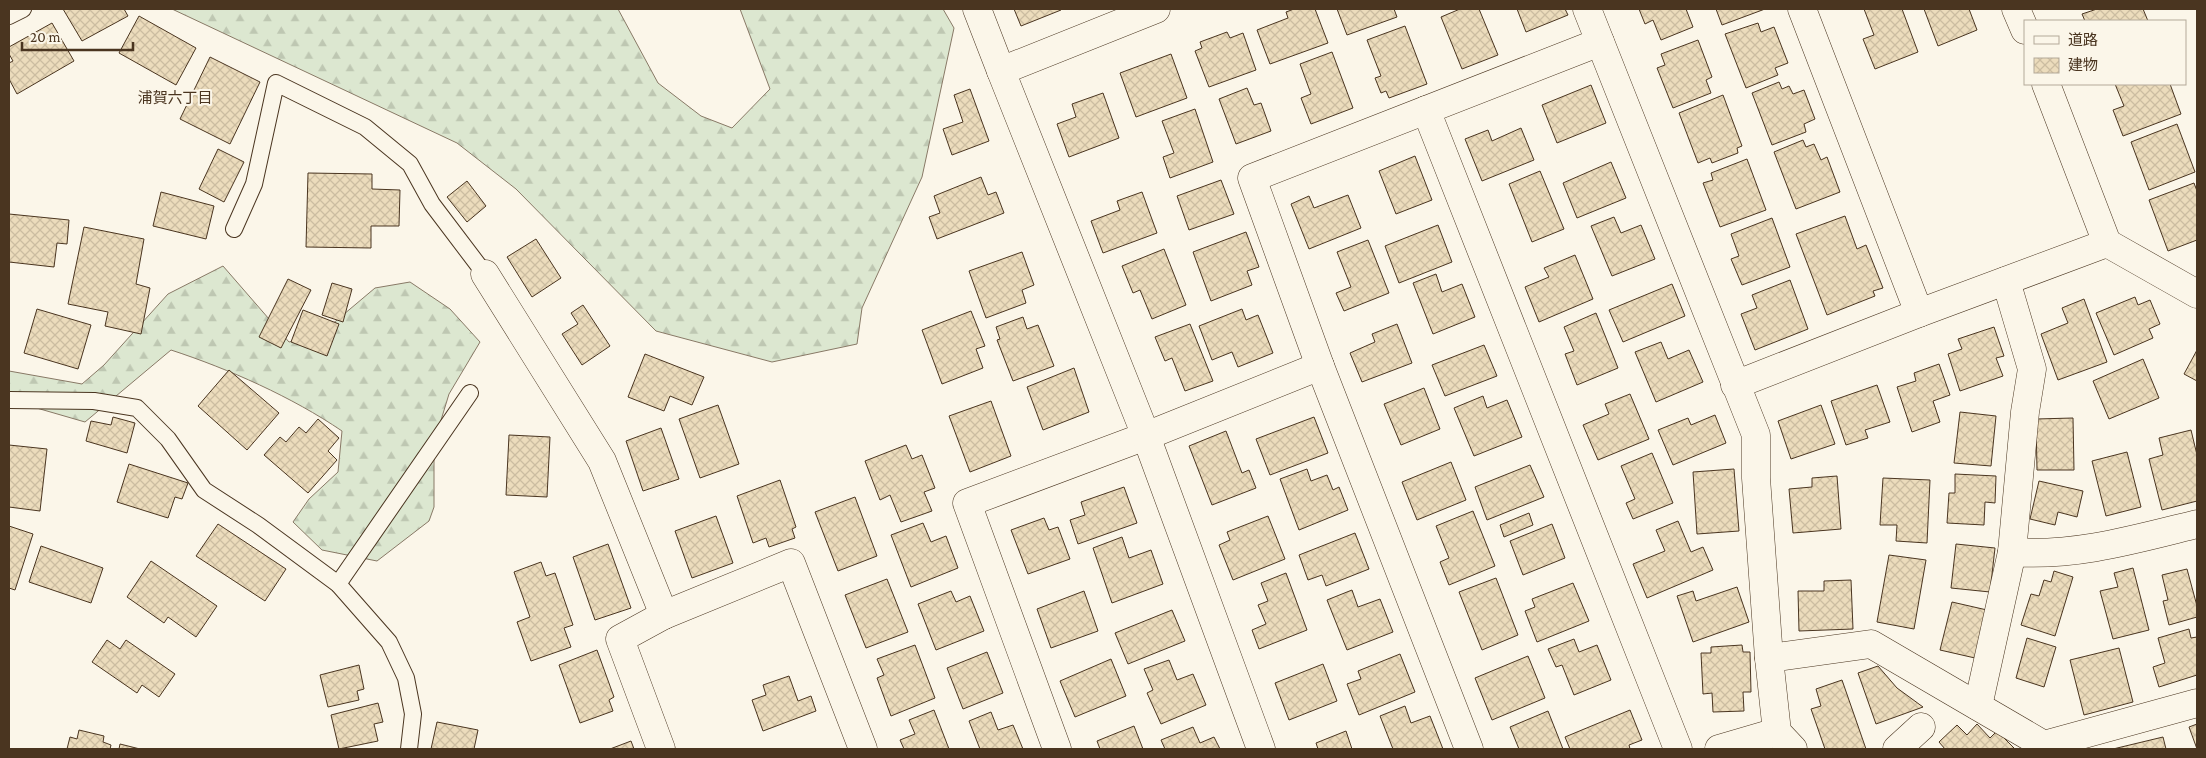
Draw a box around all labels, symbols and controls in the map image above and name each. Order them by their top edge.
scale bar [22,20,134,52]
legend [2024,20,2186,85]
text: 20 m [30,29,61,45]
text: 道路 [2068,32,2098,48]
text: 建物 [2068,57,2098,73]
district label: 浦賀六丁目 [137,89,213,106]

